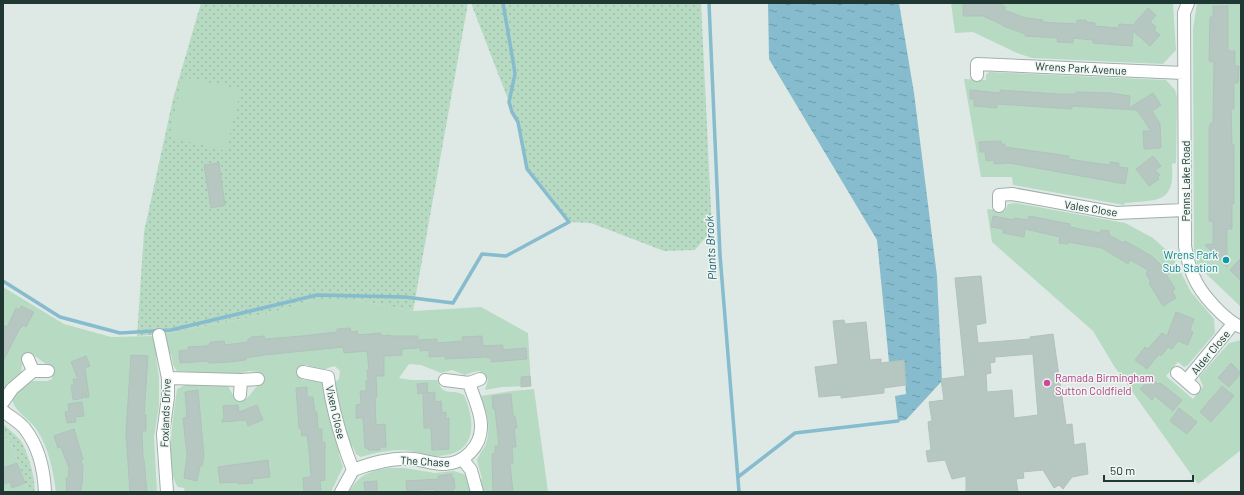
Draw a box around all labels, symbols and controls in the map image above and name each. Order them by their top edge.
street label: Wrens Park Avenue [1035,59,1127,77]
street label: Penns Lake Road [1179,140,1192,222]
street label: Vales Close [1063,197,1119,219]
water label: Plants Brook [701,215,719,281]
place label: Wrens Park Sub Station [1163,248,1218,274]
marker: Wrens Park Sub Station [1221,255,1231,265]
street label: Alder Close [1188,327,1232,377]
place label: Ramada Birmingham Sutton Coldfield [1055,371,1154,397]
street label: Foxlands Drive [157,378,173,448]
marker: Ramada Birmingham Sutton Coldfield [1042,378,1052,388]
street label: Vixen Close [324,384,349,440]
street label: The Chase [400,453,450,469]
scale bar [1104,457,1193,483]
text: 50 m [1110,463,1135,477]

